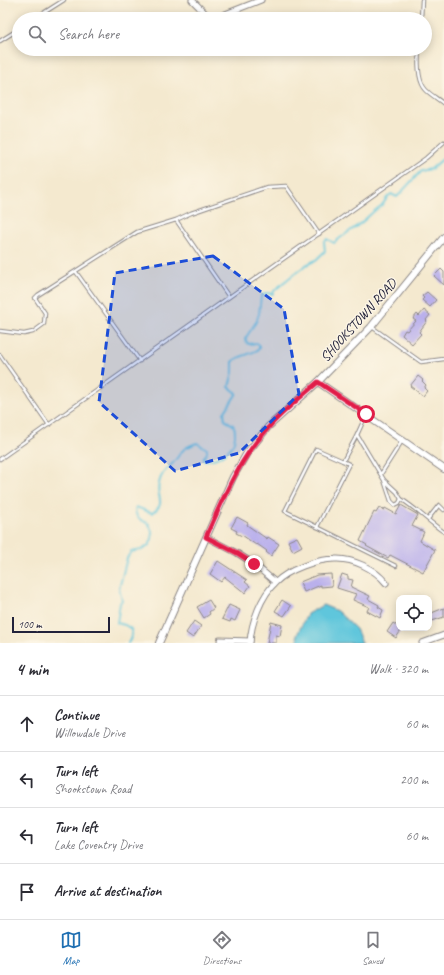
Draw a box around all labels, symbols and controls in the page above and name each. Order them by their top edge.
search box [12,12,432,56]
icon: search [26,23,48,45]
text: Search here [58,25,119,44]
street label: SHOOKSTOWN ROAD [317,274,401,365]
route start [357,405,375,423]
route end [245,555,263,573]
map controls [396,595,432,631]
button: locate [396,595,432,631]
scale bar [12,615,110,634]
text: 100 m [18,617,42,631]
text: 4 min [16,659,49,680]
text: Walk · 320 m [369,661,428,677]
text: Continue [54,706,99,725]
icon: ahead [16,713,38,735]
text: 60 m [406,716,428,732]
text: Willowdale Drive [54,725,125,741]
text: Turn left [54,762,97,781]
icon: left [16,769,38,791]
text: 200 m [400,772,428,788]
text: Shookstown Road [54,781,131,797]
text: Turn left [54,818,97,837]
icon: left [16,825,38,847]
text: 60 m [406,828,428,844]
text: Lake Coventry Drive [54,837,142,853]
icon: arrive [16,881,38,903]
text: Arrive at destination [54,882,161,901]
tab: Map [60,929,82,967]
tab: Directions [203,929,241,967]
tab: Saved [362,929,384,967]

